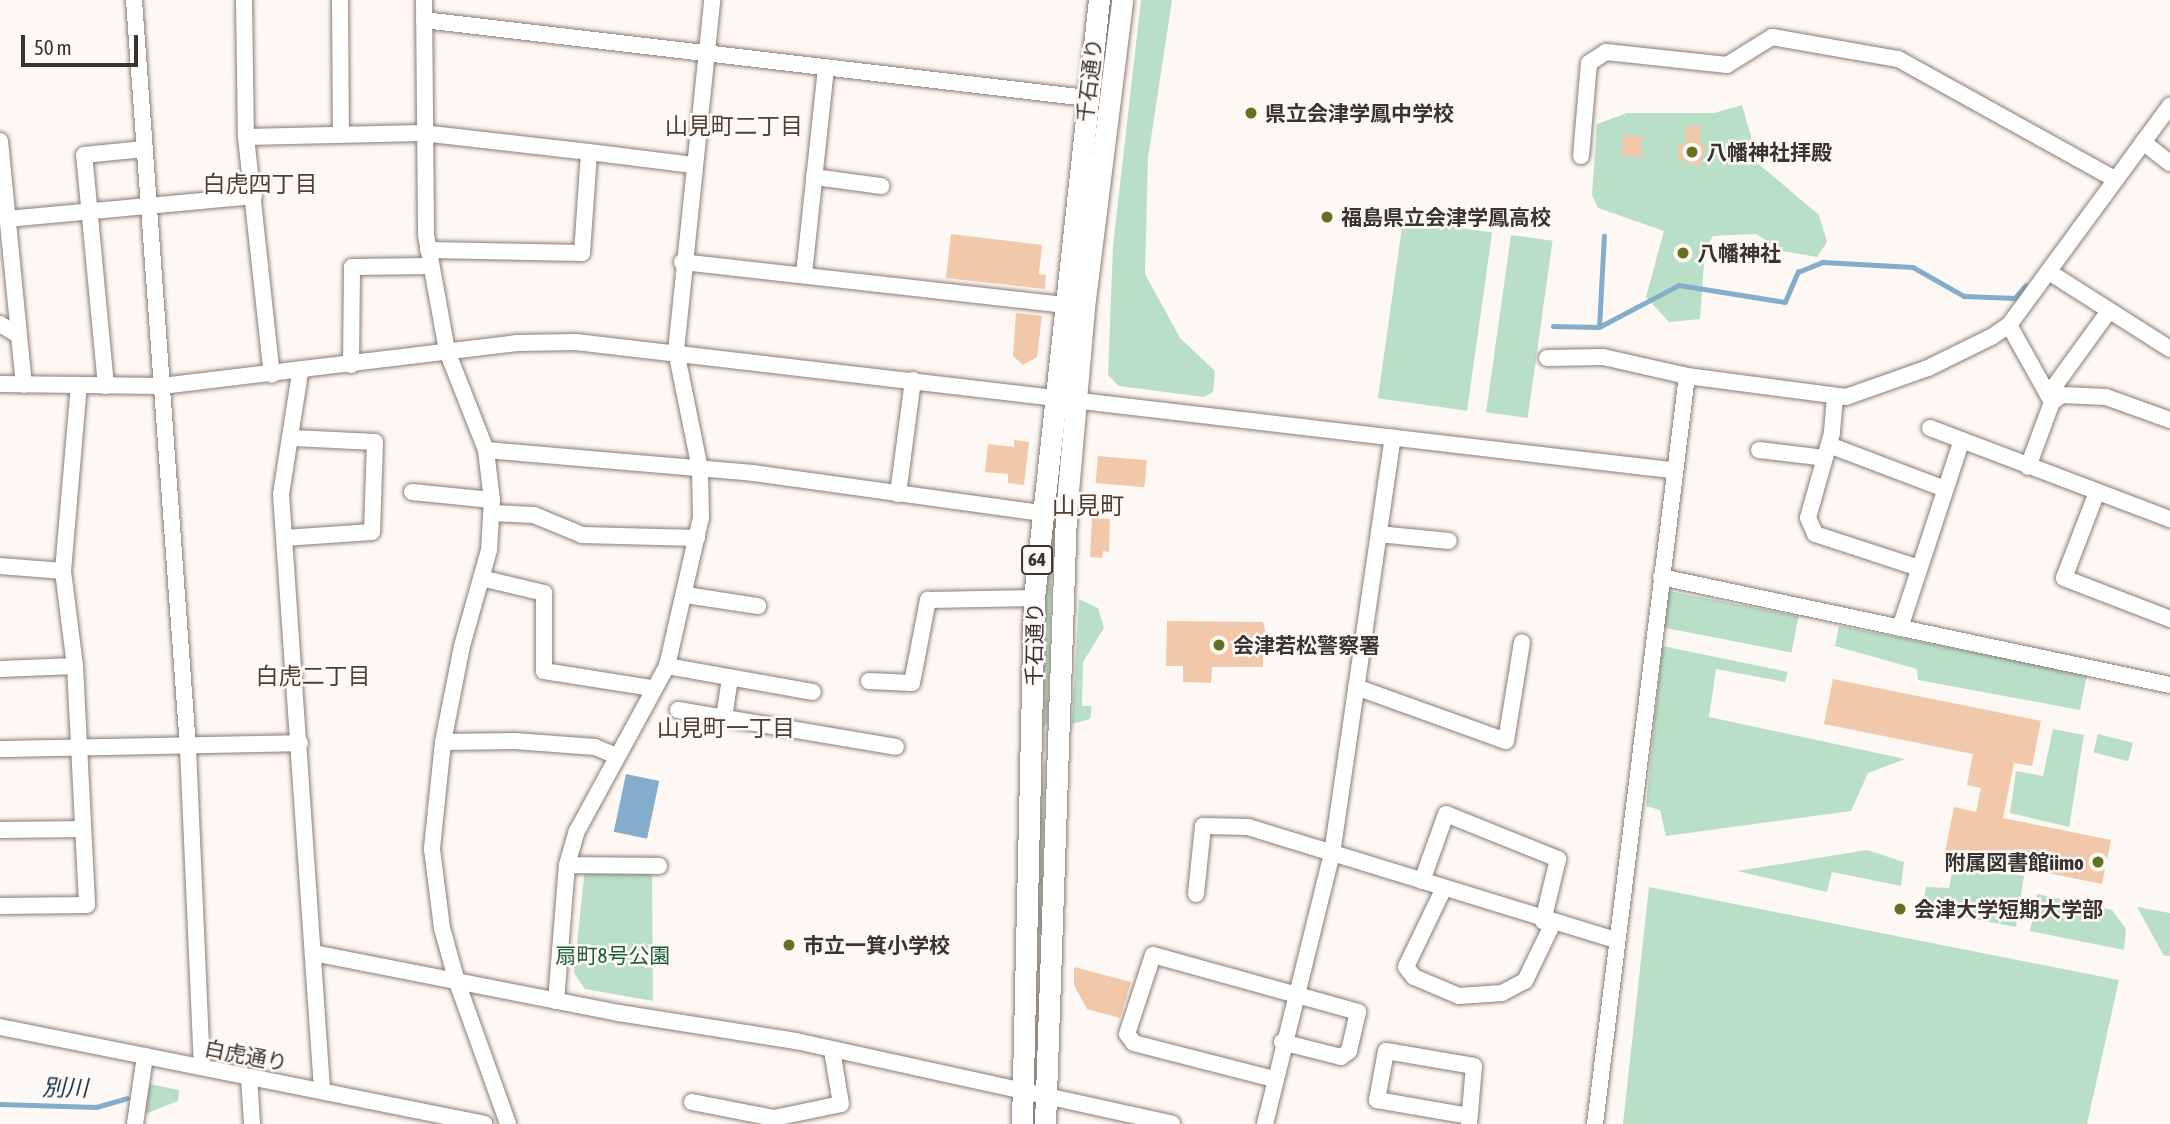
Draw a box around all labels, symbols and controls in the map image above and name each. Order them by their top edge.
scale bar [24,21,142,65]
text: 50 m [34,35,72,59]
street label: 千石通り [1071,37,1107,123]
place label: 県立会津学鳳中学校 [1265,100,1454,126]
marker: 県立会津学鳳中学校 [1243,105,1259,121]
district label: 山見町二丁目 [665,112,803,140]
place label: 八幡神社拝殿 [1706,139,1832,165]
marker: 八幡神社拝殿 [1684,144,1700,160]
district label: 白虎四丁目 [203,170,317,198]
place label: 福島県立会津学鳳高校 [1341,204,1551,230]
marker: 福島県立会津学鳳高校 [1319,209,1335,225]
place label: 八幡神社 [1697,240,1781,266]
marker: 八幡神社 [1675,245,1691,261]
district label: 山見町 [1052,492,1124,520]
road number: 64 [1020,544,1054,576]
street label: 千石通り [1021,602,1047,686]
place label: 会津若松警察署 [1233,632,1380,658]
marker: 会津若松警察署 [1211,637,1227,653]
district label: 白虎二丁目 [256,662,370,690]
district label: 山見町一丁目 [657,714,795,742]
place label: 附属図書館iimo [1944,849,2084,875]
marker: 附属図書館iimo [2090,854,2106,870]
place label: 会津大学短期大学部 [1914,896,2103,922]
marker: 会津大学短期大学部 [1892,901,1908,917]
place label: 市立一箕小学校 [803,932,950,958]
marker: 市立一箕小学校 [781,937,797,953]
park label: 扇町8号公園 [556,942,670,968]
street label: 白虎通り [202,1035,290,1075]
water label: 別川 [42,1074,88,1102]

